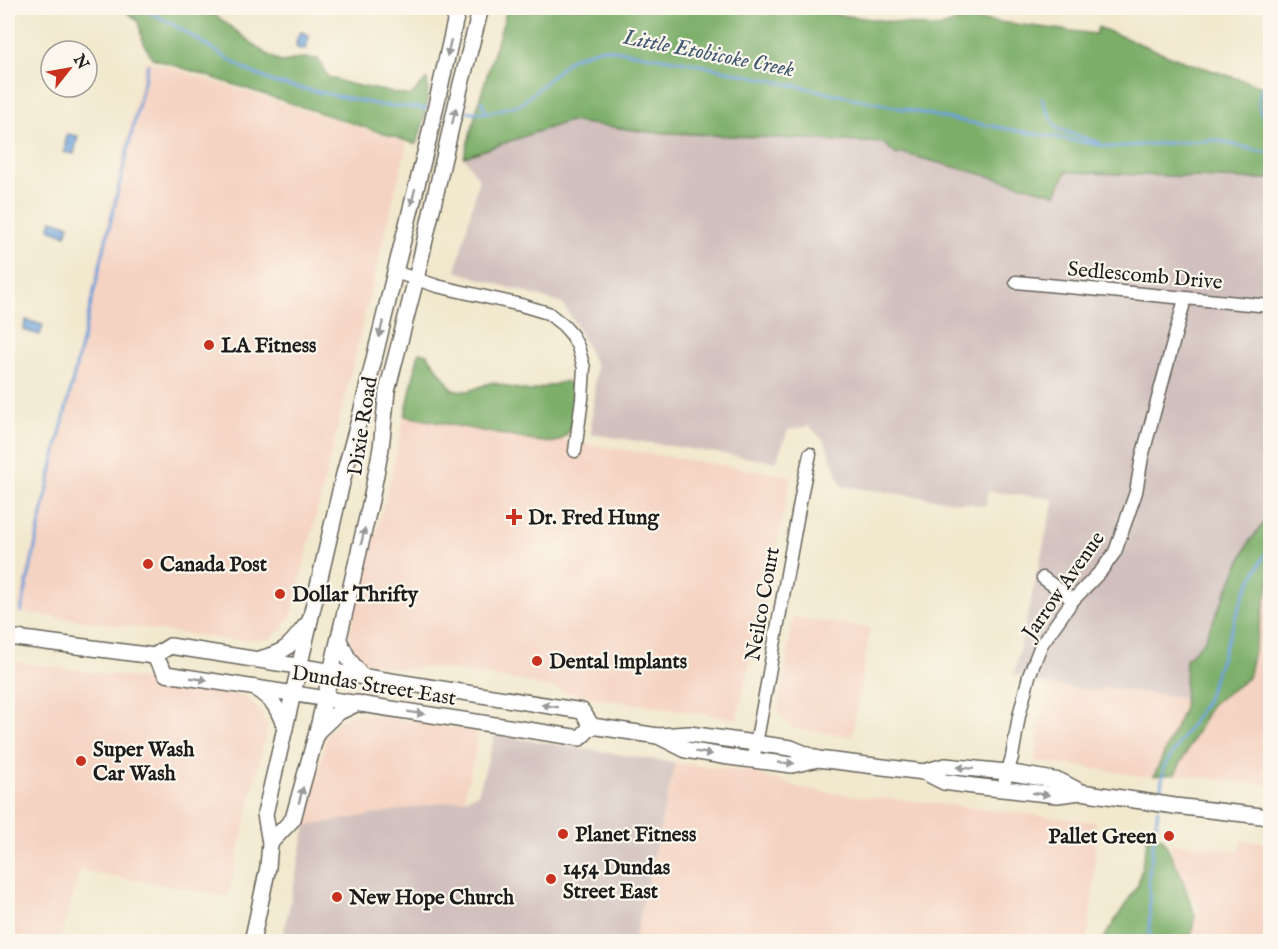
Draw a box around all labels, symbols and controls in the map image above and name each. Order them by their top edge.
water label: Little Etobicoke Creek [620,23,797,84]
north arrow [39,39,99,99]
one-way arrow [444,39,453,58]
text: N [67,50,92,74]
one-way arrow [449,107,459,125]
one-way arrow [408,188,418,207]
street label: Sedlescomb Drive [1066,256,1224,297]
one-way arrow [376,320,386,338]
place label: LA Fitness [221,333,316,360]
marker: LA Fitness [202,338,216,352]
street label: Dixie Road [342,374,385,478]
place label: Dr. Fred Hung [528,505,659,532]
marker: Dr. Fred Hung [505,508,523,526]
one-way arrow [359,526,368,545]
street label: Jarrow Avenue [1016,526,1112,647]
street label: Neilco Court [740,545,787,663]
place label: Canada Post [160,552,268,579]
marker: Canada Post [141,557,155,571]
place label: Dollar Thrifty [292,582,419,609]
marker: Dollar Thrifty [273,587,287,601]
place label: Dental !mplants [549,649,687,676]
marker: Dental !mplants [530,654,544,668]
street label: Dundas Street East [290,660,458,713]
one-way arrow [190,674,209,683]
one-way arrow [540,701,559,710]
one-way arrow [407,708,426,717]
place label: Super Wash Car Wash [93,737,195,788]
one-way arrow [695,749,714,758]
marker: Super Wash Car Wash [74,754,88,768]
one-way arrow [776,759,795,768]
one-way arrow [955,763,974,773]
one-way arrow [296,785,306,804]
one-way arrow [1032,789,1051,799]
place label: Planet Fitness [575,822,696,849]
place label: Pallet Green [1048,824,1157,851]
marker: Planet Fitness [556,827,570,841]
marker: Pallet Green [1162,829,1176,843]
place label: 1454 Dundas Street East [563,855,670,906]
marker: 1454 Dundas Street East [544,872,558,886]
place label: New Hope Church [348,885,515,912]
marker: New Hope Church [330,890,344,904]

